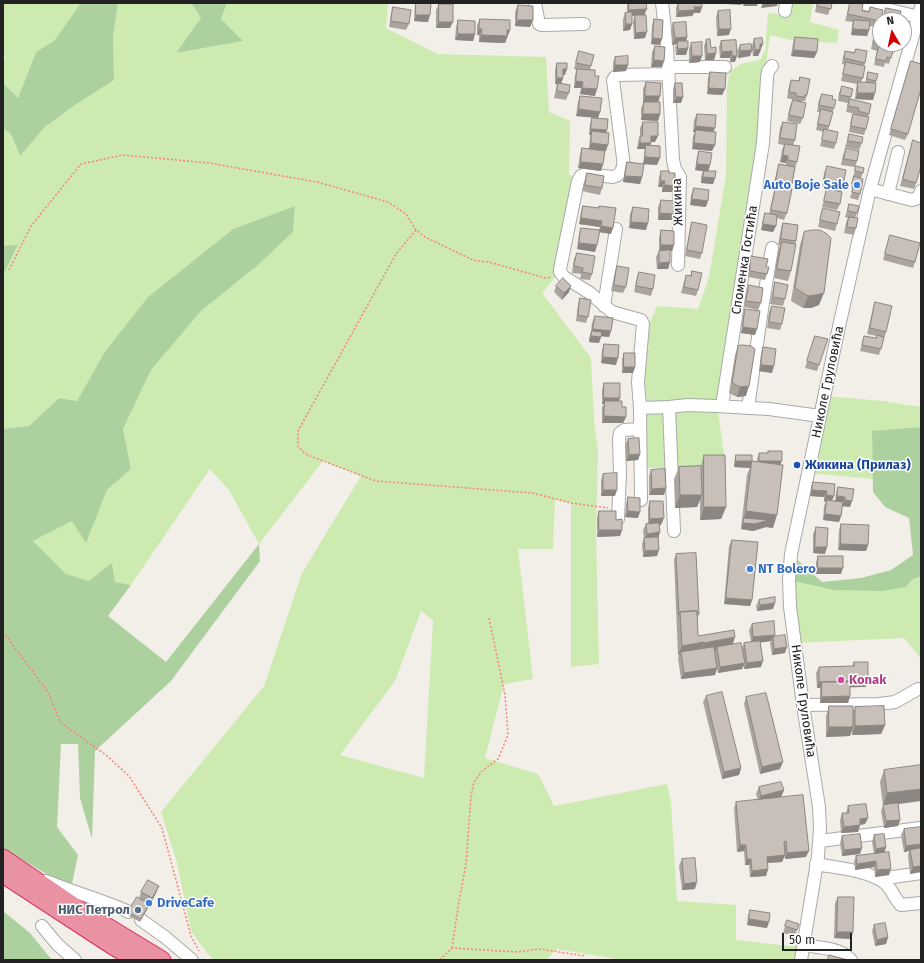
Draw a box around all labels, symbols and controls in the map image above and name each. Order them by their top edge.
north arrow [872,12,912,52]
text: N [886,14,895,28]
place label: Auto Boje Sale [764,177,849,193]
street label: Жикина [669,178,687,226]
marker: Auto Boje Sale [852,180,862,190]
street label: Споменка Гостића [729,204,761,316]
street label: Николе Груловића [808,324,848,440]
place label: Жикина (Прилаз) [805,457,911,473]
marker: Жикина (Прилаз) [792,460,802,470]
place label: NT Bolero [758,561,816,577]
marker: NT Bolero [745,564,755,574]
street label: Николе Груловића [787,643,819,759]
place label: Konak [849,672,886,688]
marker: Konak [836,675,846,685]
place label: DriveCafe [157,895,214,911]
marker: DriveCafe [144,898,154,908]
place label: НИС Петрол [58,902,130,918]
marker: НИС Петрол [133,905,143,915]
scale bar [784,925,854,951]
text: 50 m [789,933,815,947]

